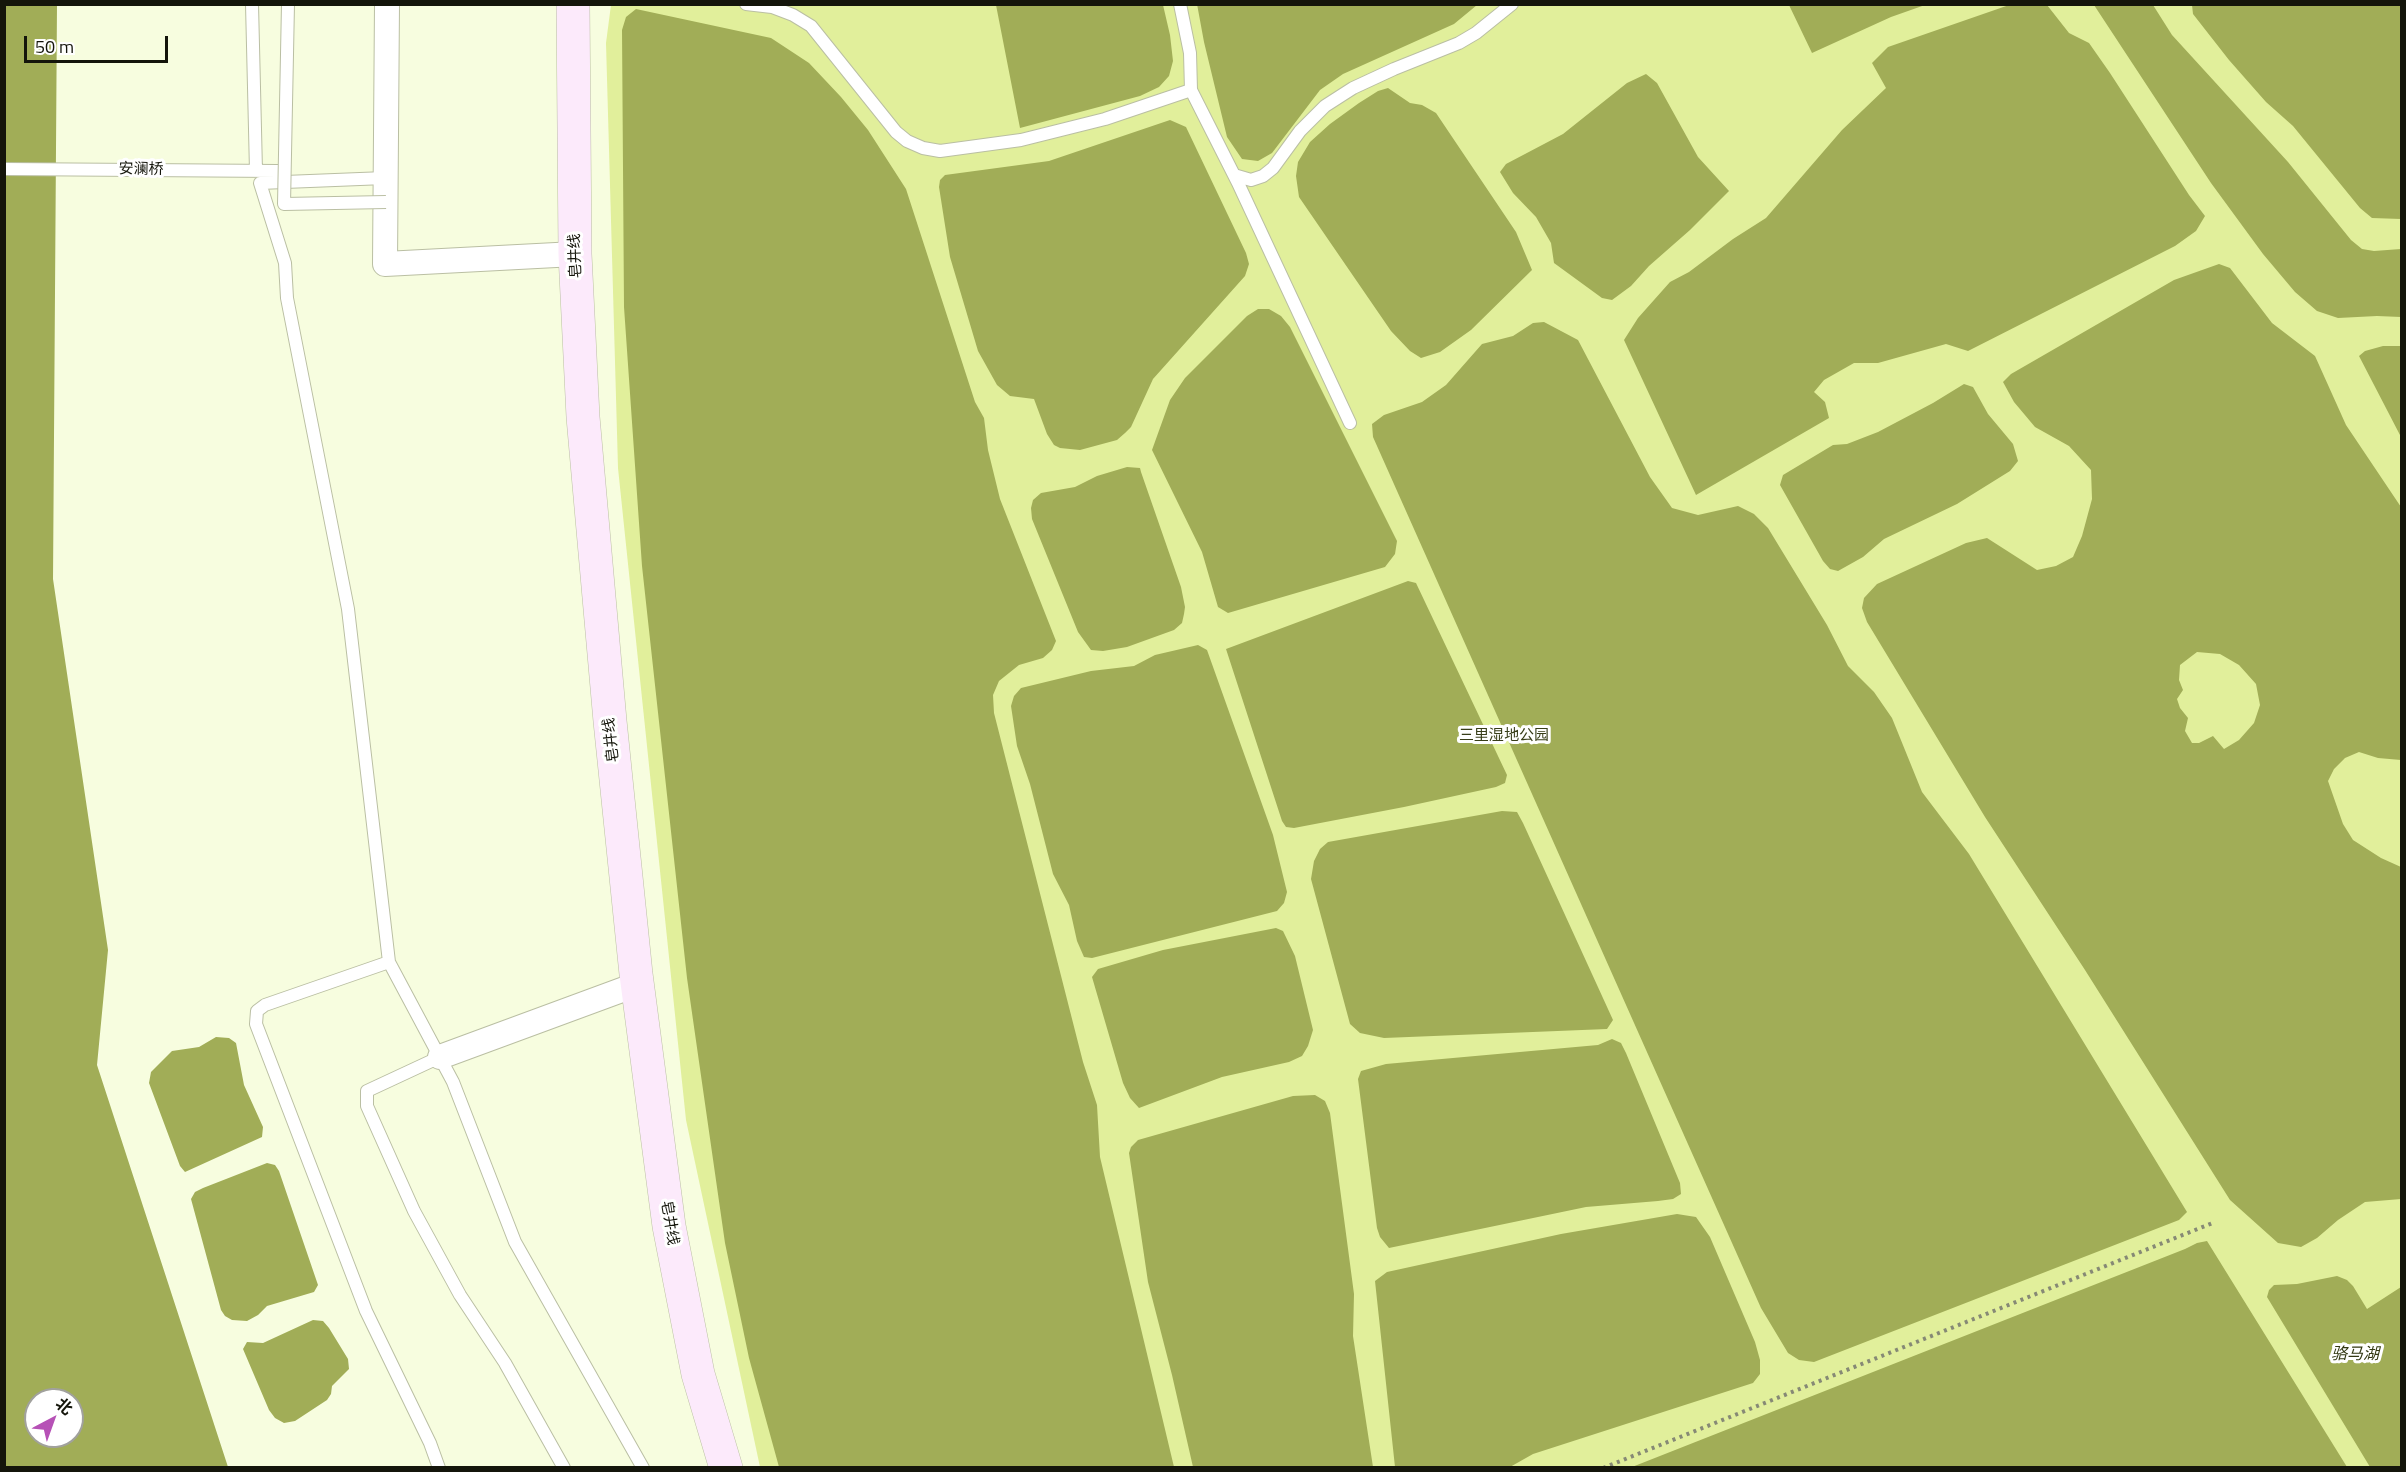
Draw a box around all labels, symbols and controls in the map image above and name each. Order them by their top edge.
scale bar [27,24,171,62]
text: 50 m [35,33,74,60]
street label: 安澜桥 [118,161,164,179]
street label: 皂井线 [566,233,586,279]
street label: 皂井线 [601,717,623,763]
park label: 三里湿地公园 [1459,727,1549,745]
street label: 皂井线 [657,1199,681,1247]
water label: 骆马湖 [2331,1345,2379,1365]
north arrow [24,1388,84,1448]
text: 北 [51,1392,78,1420]

